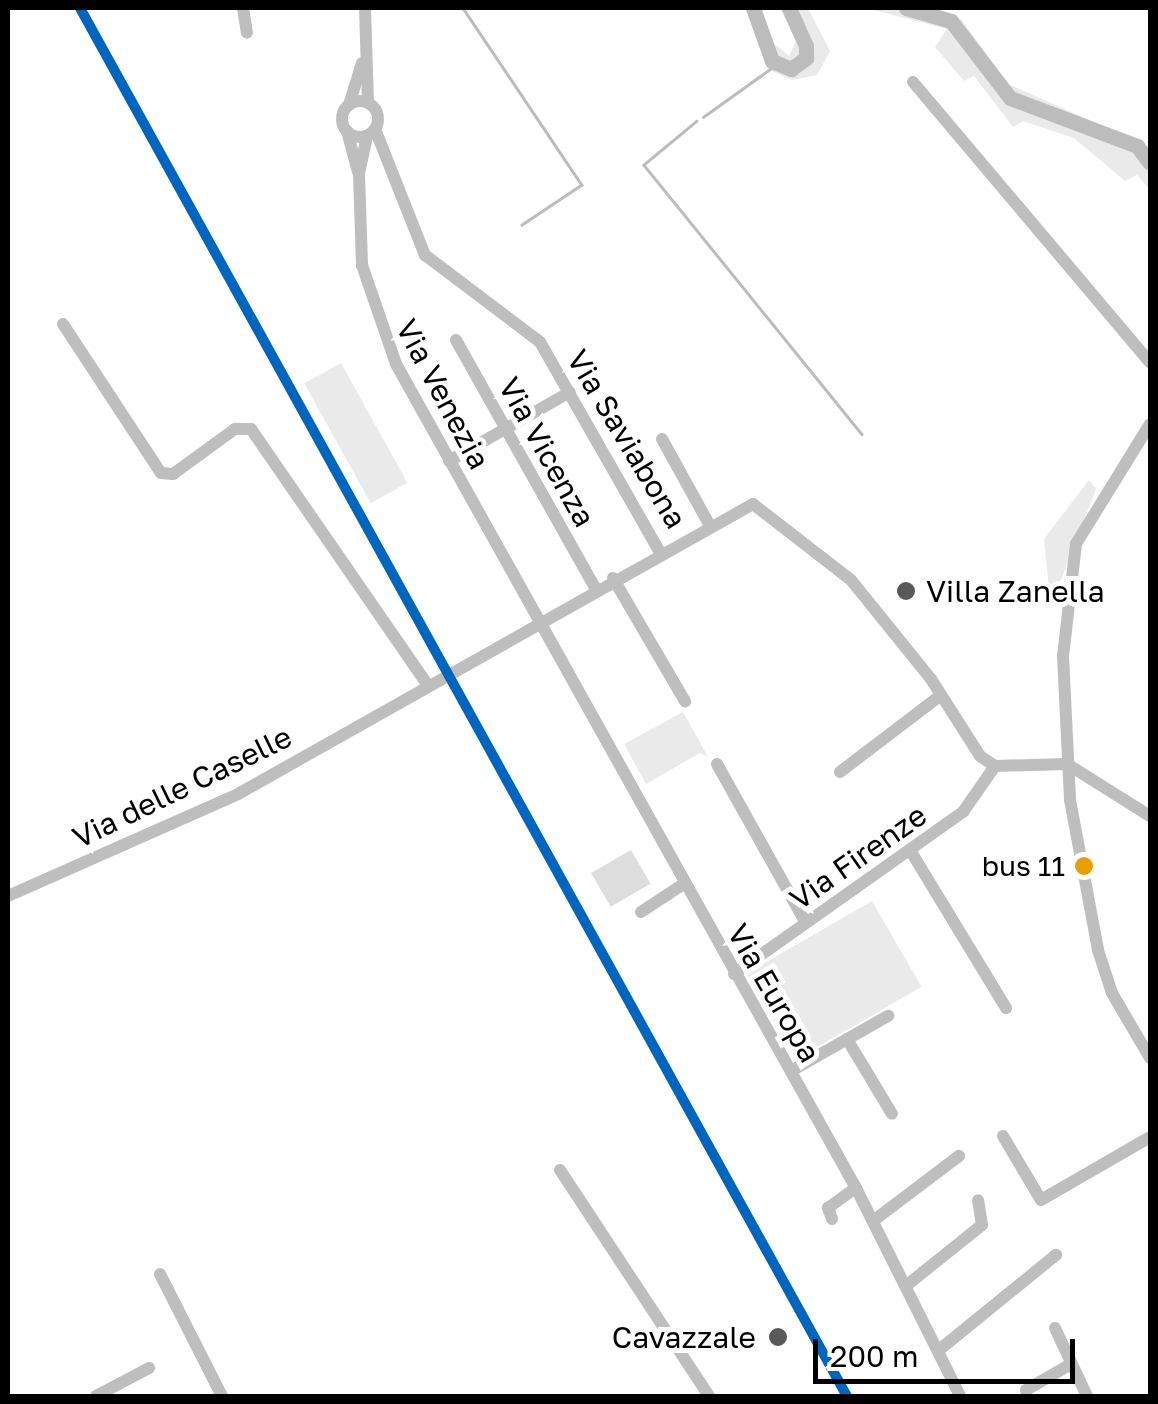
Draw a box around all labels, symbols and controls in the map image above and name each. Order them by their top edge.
street label: Via Venezia [389,313,497,475]
street label: Via Saviabona [560,343,694,535]
street label: Via Vicenza [491,371,603,533]
place label: Villa Zanella [926,573,1105,609]
marker: Villa Zanella [895,580,917,602]
street label: Via delle Caselle [67,718,297,856]
street label: Via Firenze [783,797,933,917]
place label: bus 11 [982,849,1065,883]
marker: bus 11 [1074,856,1094,876]
street label: Via Europa [720,917,828,1069]
place label: Cavazzale [612,1319,756,1355]
scale bar [818,1319,1080,1381]
marker: Cavazzale [765,1324,791,1350]
text: 200 m [830,1338,919,1374]

